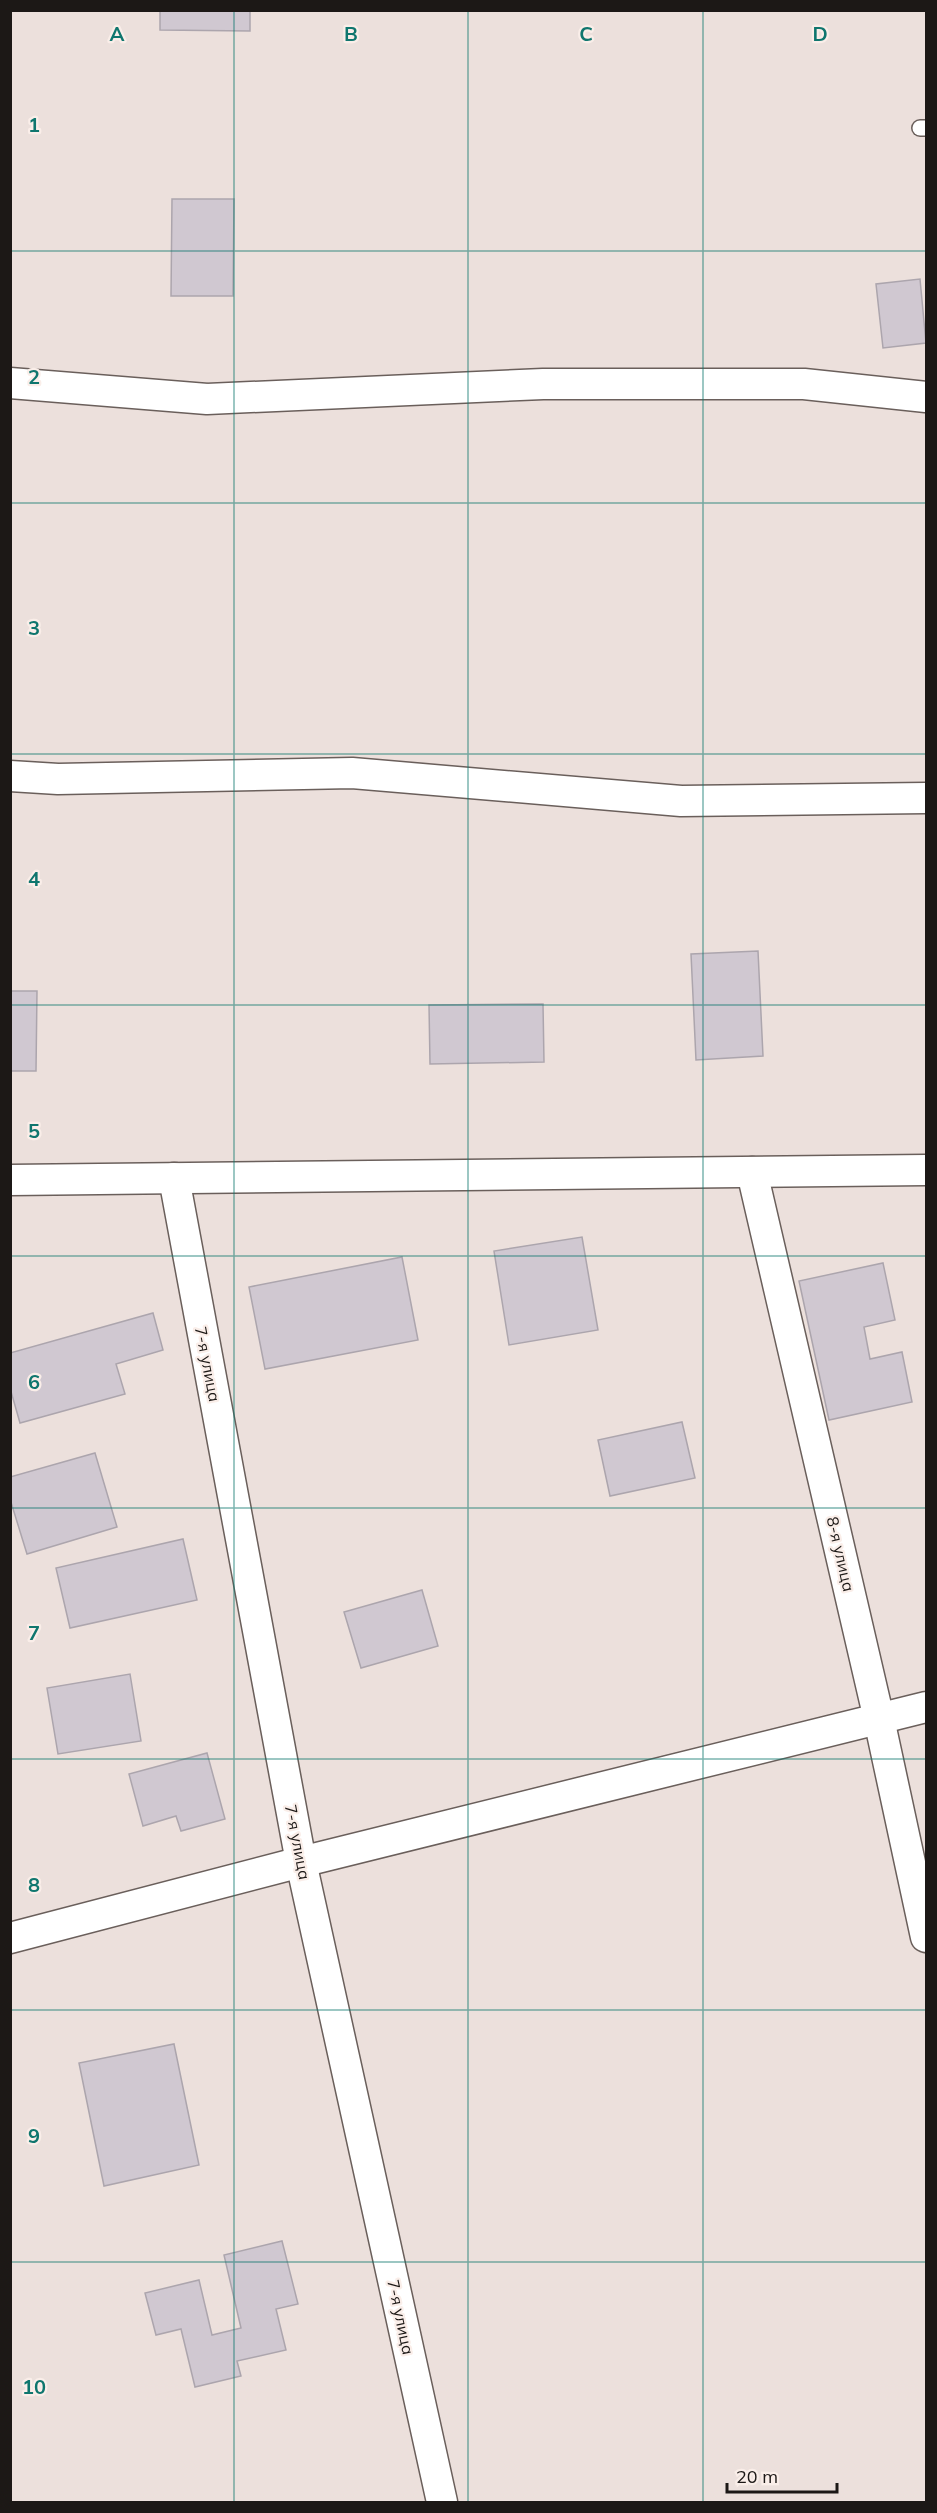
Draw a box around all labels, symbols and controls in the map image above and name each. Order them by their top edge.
text: A [110,21,125,46]
text: B [344,21,358,46]
text: C [579,21,593,46]
text: D [812,21,828,46]
text: 1 [28,112,40,137]
text: 2 [28,364,40,389]
text: 3 [28,615,40,640]
text: 4 [28,866,40,891]
text: 5 [28,1118,40,1143]
street label: 7-я улица [191,1325,225,1403]
text: 6 [28,1369,40,1394]
street label: 8-я улица [823,1515,859,1593]
text: 7 [28,1620,40,1645]
street label: 7-я улица [281,1803,315,1881]
text: 8 [28,1872,40,1897]
text: 9 [28,2123,40,2148]
street label: 7-я улица [383,2278,419,2356]
text: 10 [22,2374,46,2399]
scale bar [727,2456,836,2494]
text: 20 m [736,2465,778,2488]

